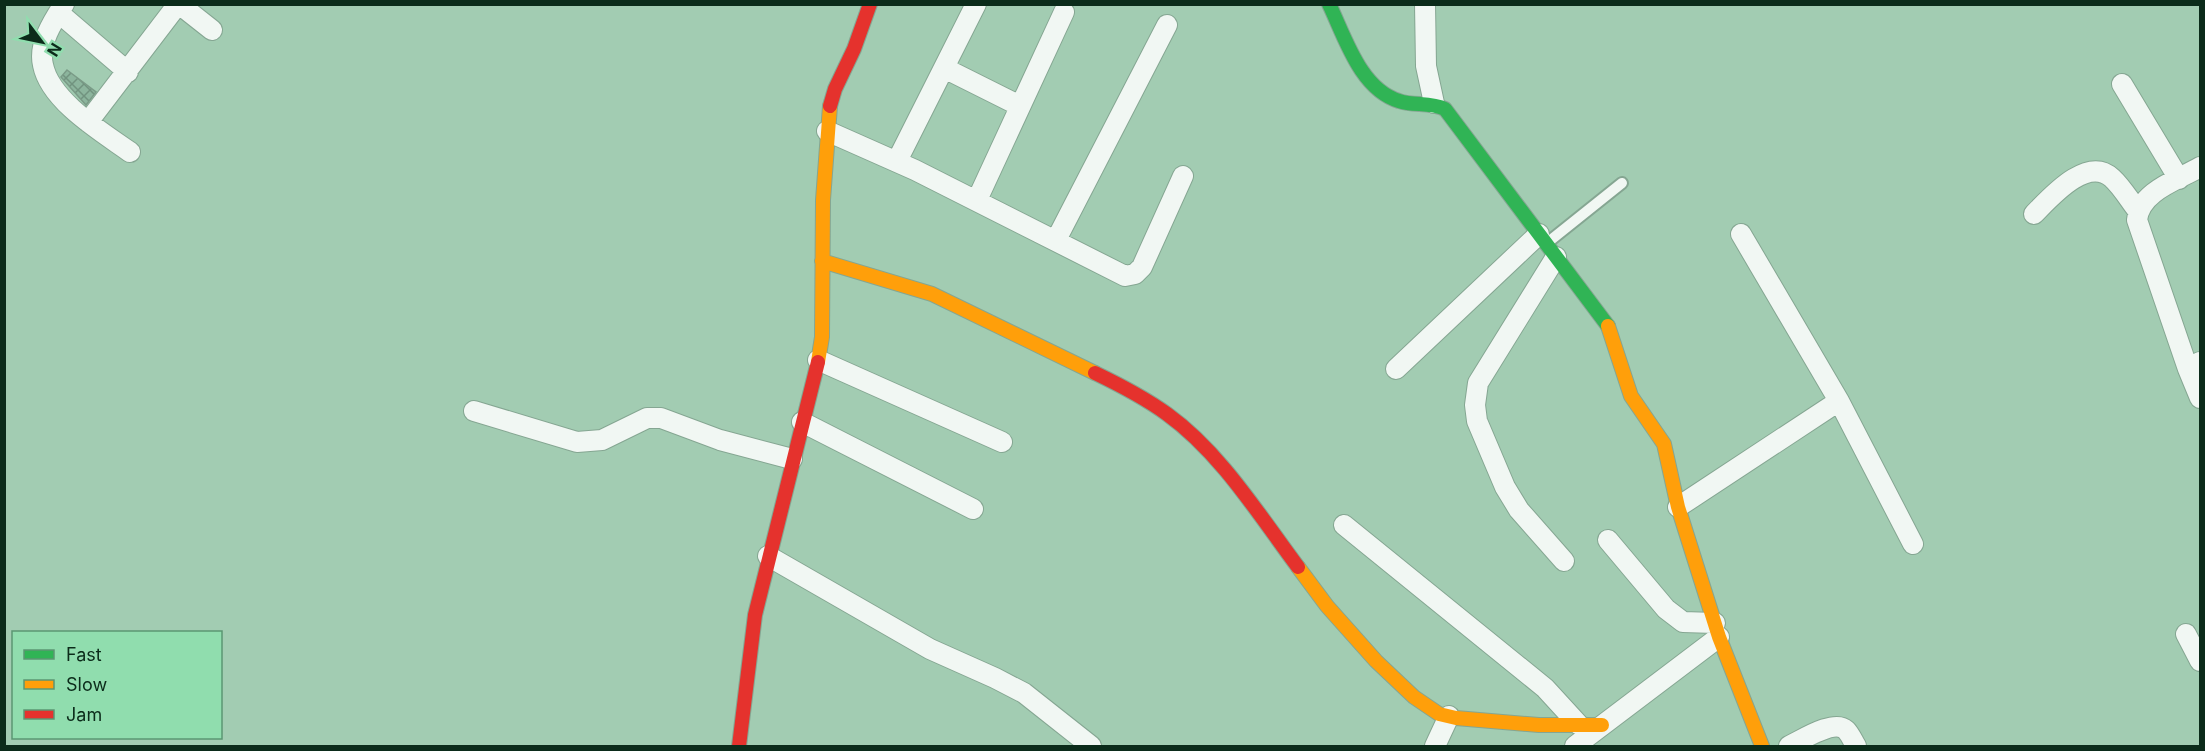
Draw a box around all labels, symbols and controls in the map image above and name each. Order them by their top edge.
north arrow [12,12,72,72]
text: N [43,39,66,60]
legend [12,631,222,739]
text: Fast [66,644,102,665]
text: Slow [66,674,107,695]
text: Jam [66,704,102,725]

